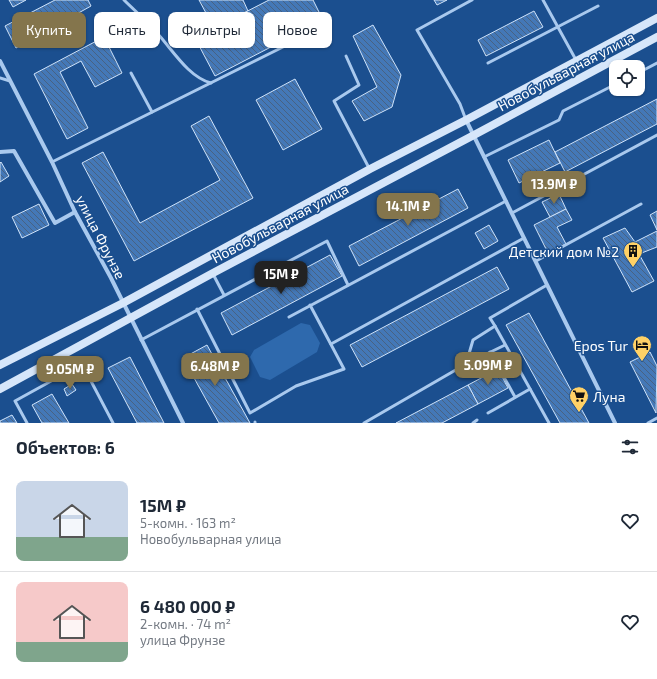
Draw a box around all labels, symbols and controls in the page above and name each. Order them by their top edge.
chip: Купить [12,12,86,48]
chip: Снять [94,12,160,48]
chip: Фильтры [168,12,255,48]
chip: Новое [263,12,332,48]
street label: Новобульварная улица [495,28,637,114]
map controls [609,60,645,96]
button: locate [609,60,645,96]
pin: 13.9M ₽ [517,171,591,205]
text: 13.9M ₽ [531,176,577,192]
street label: Новобульварная улица [209,180,351,266]
street label: улица Фрунзе [73,192,129,282]
pin: 14.1M ₽ [371,193,445,227]
text: 14.1M ₽ [386,198,430,214]
building icon: Детский дом №2 [622,240,644,268]
place label: Детский дом №2 [509,243,619,260]
pin: 15M ₽ [253,261,309,295]
text: 15M ₽ [263,266,299,282]
hotel icon: Epos Tur [631,334,653,362]
place label: Epos Tur [574,337,628,354]
pin: 5.09M ₽ [451,352,525,386]
pin: 6.48M ₽ [178,353,252,387]
pin: 9.05M ₽ [33,356,107,390]
text: 5.09M ₽ [464,357,512,373]
text: 6.48M ₽ [190,358,240,374]
text: 9.05M ₽ [46,361,94,377]
supermarket icon: Луна [568,385,590,413]
place label: Луна [593,388,625,405]
icon: filters [619,436,641,458]
text: Объектов: 6 [16,437,115,457]
text: 15M ₽ [140,495,186,515]
icon: home [48,497,96,545]
icon: heart [619,510,641,532]
text: 5-комн. · 163 m² [140,515,236,531]
text: Новобульварная улица [140,531,282,547]
text: 6 480 000 ₽ [140,596,235,616]
icon: home [48,598,96,646]
icon: heart [619,611,641,633]
text: 2-комн. · 74 m² [140,616,231,632]
text: улица Фрунзе [140,632,225,648]

